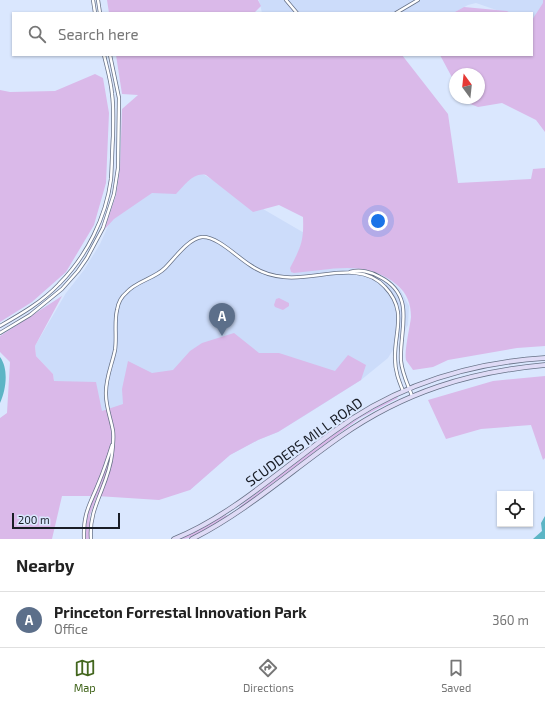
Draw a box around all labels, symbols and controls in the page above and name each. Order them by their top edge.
search box [12,12,533,56]
icon: search [26,23,48,45]
text: Search here [58,25,139,43]
north arrow [449,68,485,104]
your location [368,211,388,231]
pin: A [209,303,235,336]
street label: SCUDDERS MILL ROAD [242,393,365,490]
map controls [497,491,533,527]
button: locate [497,491,533,527]
scale bar [12,511,120,530]
text: 200 m [18,513,50,526]
text: Nearby [16,555,74,575]
text: Princeton Forrestal Innovation Park [54,603,307,621]
text: A [25,612,33,628]
text: 360 m [492,612,529,628]
text: Office [54,621,88,637]
tab: Map [74,657,96,694]
tab: Directions [243,657,294,694]
tab: Saved [441,657,471,694]

